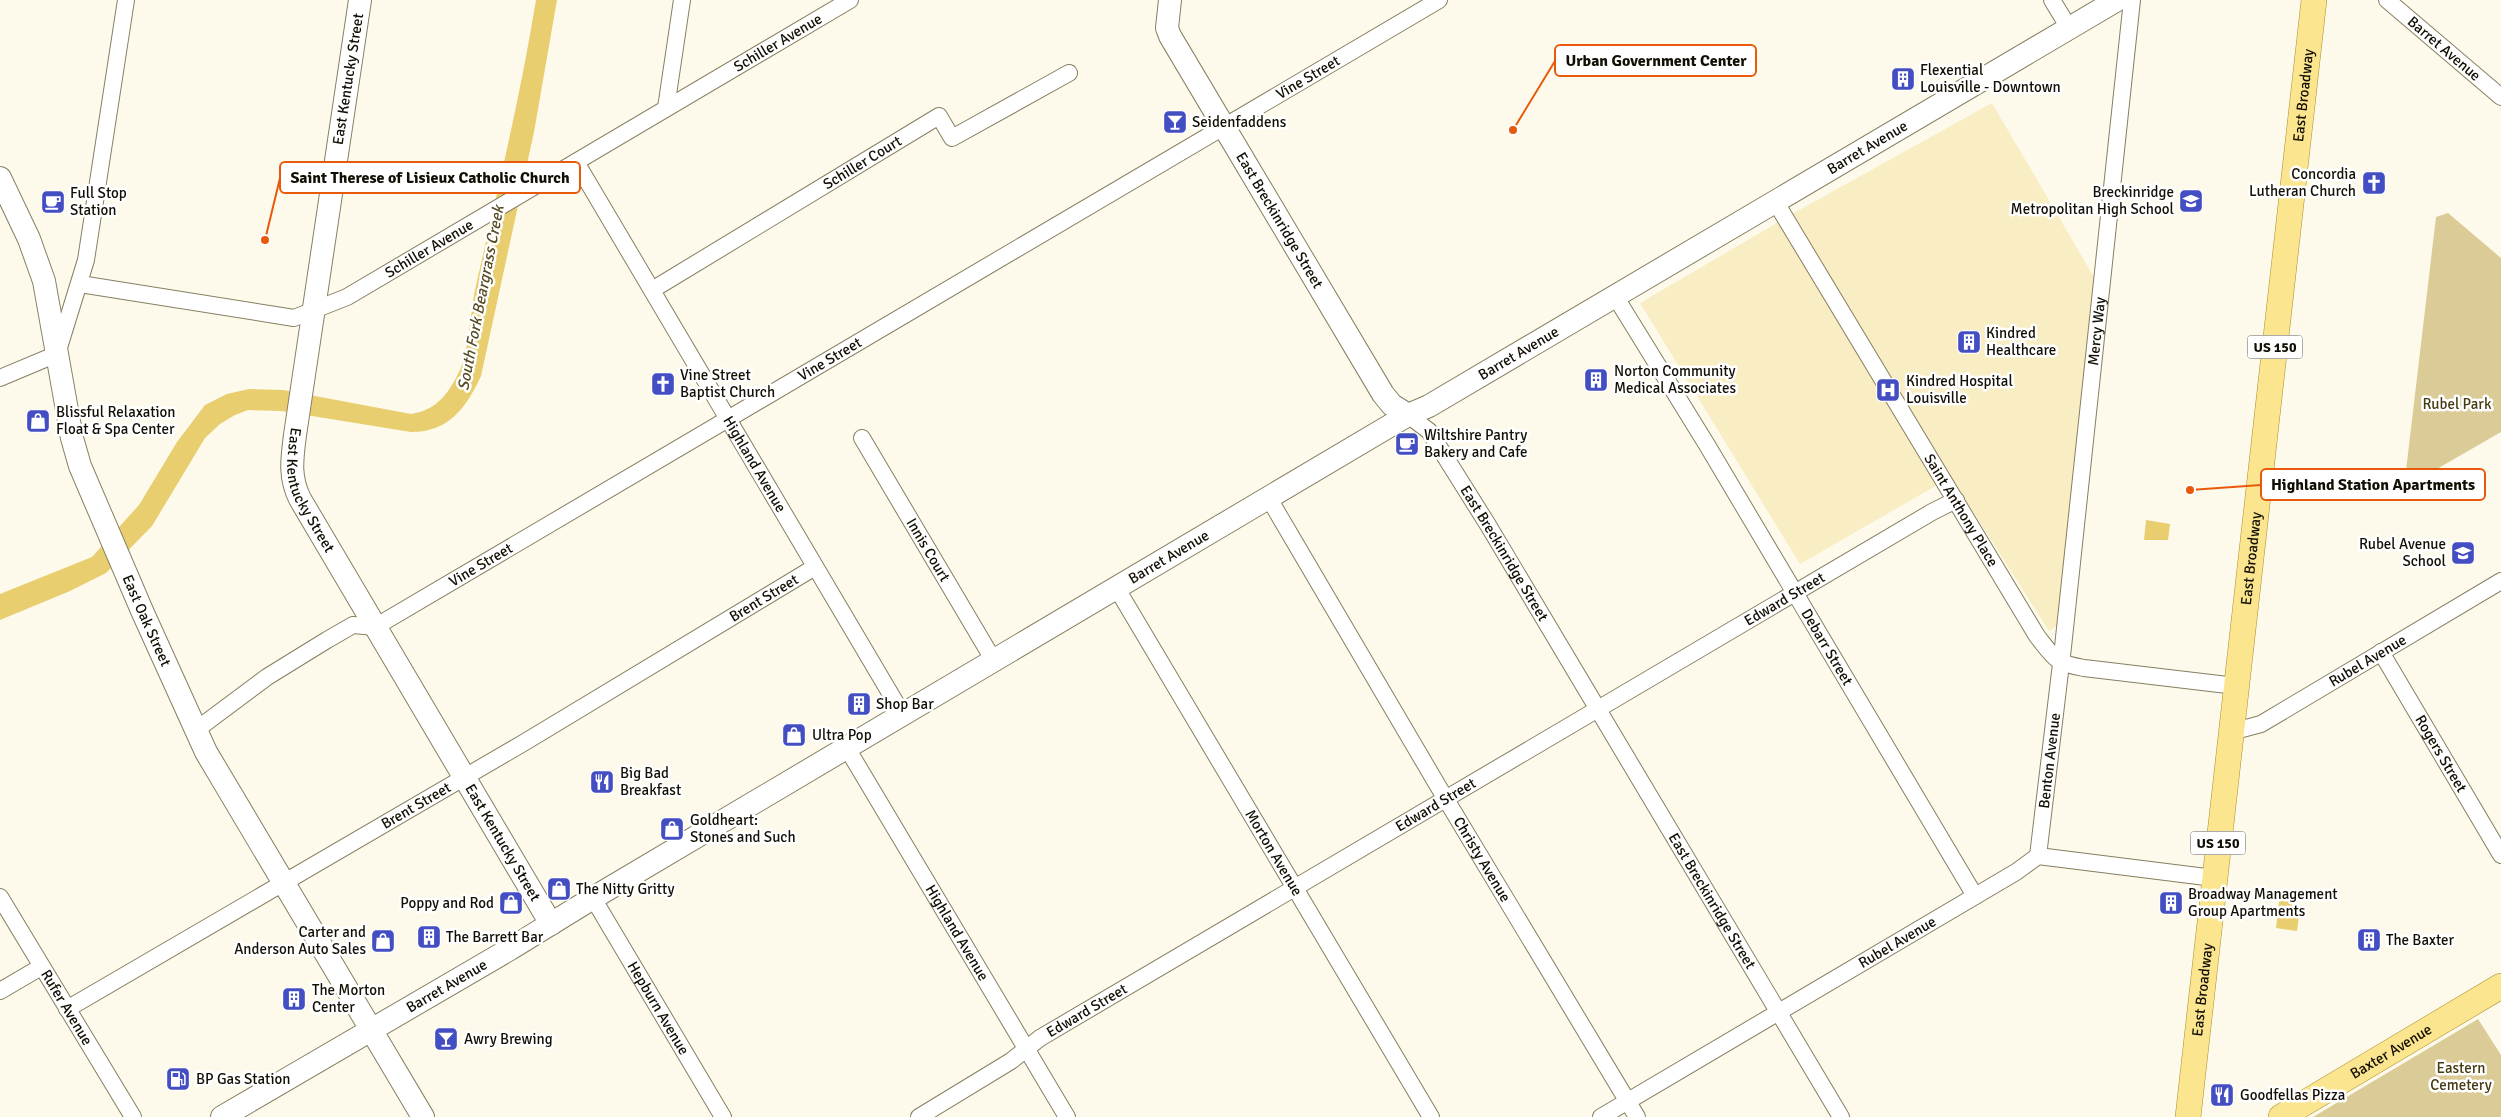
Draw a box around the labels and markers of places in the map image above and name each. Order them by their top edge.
callout: Urban Government Center [1555,45,1756,76]
place label: Flexential Louisville - Downtown [1920,61,2061,96]
building icon: Flexential Louisville - Downtown [1890,66,1916,92]
bar icon: Seidenfaddens [1162,109,1188,135]
place label: Seidenfaddens [1192,113,1287,131]
callout: Saint Therese of Lisieux Catholic Church [280,162,580,193]
place label: Concordia Lutheran Church [2249,165,2356,200]
church icon: Concordia Lutheran Church [2361,170,2387,196]
place label: Breckinridge Metropolitan High School [2011,183,2174,218]
place label: Full Stop Station [70,184,127,219]
school or university icon: Breckinridge Metropolitan High School [2178,188,2204,214]
cafe icon: Full Stop Station [40,189,66,215]
place label: Kindred Healthcare [1986,324,2056,359]
building icon: Kindred Healthcare [1956,329,1982,355]
place label: Norton Community Medical Associates [1614,362,1736,397]
place label: Vine Street Baptist Church [680,366,775,401]
building icon: Norton Community Medical Associates [1583,367,1609,393]
church icon: Vine Street Baptist Church [650,371,676,397]
place label: Kindred Hospital Louisville [1906,372,2013,407]
hospital icon: Kindred Hospital Louisville [1875,377,1901,403]
place label: Blissful Relaxation Float & Spa Center [56,403,176,438]
shop icon: Blissful Relaxation Float & Spa Center [25,408,51,434]
place label: Wiltshire Pantry Bakery and Cafe [1424,426,1528,461]
cafe icon: Wiltshire Pantry Bakery and Cafe [1394,431,1420,457]
callout: Highland Station Apartments [2261,469,2485,500]
place label: Rubel Avenue School [2359,535,2446,570]
school or university icon: Rubel Avenue School [2450,540,2476,566]
building icon: Shop Bar [846,691,872,717]
place label: Shop Bar [876,695,934,713]
shop icon: Ultra Pop [781,722,807,748]
place label: Ultra Pop [812,726,872,744]
place label: Big Bad Breakfast [620,764,681,799]
restaurant icon: Big Bad Breakfast [589,769,615,795]
place label: Goldheart: Stones and Such [690,811,796,846]
shop icon: Goldheart: Stones and Such [659,816,685,842]
shop icon: The Nitty Gritty [546,876,572,902]
place label: The Nitty Gritty [576,880,674,898]
place label: Broadway Management Group Apartments [2188,885,2338,920]
shop icon: Poppy and Rod [498,890,524,916]
building icon: Broadway Management Group Apartments [2158,890,2184,916]
place label: Poppy and Rod [400,894,494,912]
place label: Carter and Anderson Auto Sales [234,923,366,958]
building icon: The Barrett Bar [416,924,442,950]
building icon: The Baxter [2356,927,2382,953]
shop icon: Carter and Anderson Auto Sales [370,928,396,954]
place label: The Barrett Bar [446,928,544,946]
place label: The Baxter [2386,931,2455,949]
place label: The Morton Center [312,981,385,1016]
building icon: The Morton Center [281,986,307,1012]
bar icon: Awry Brewing [433,1026,459,1052]
place label: Awry Brewing [464,1030,553,1048]
fuel station icon: BP Gas Station [165,1066,191,1092]
place label: BP Gas Station [196,1070,290,1088]
restaurant icon: Goodfellas Pizza [2209,1082,2235,1108]
place label: Goodfellas Pizza [2240,1086,2345,1104]

